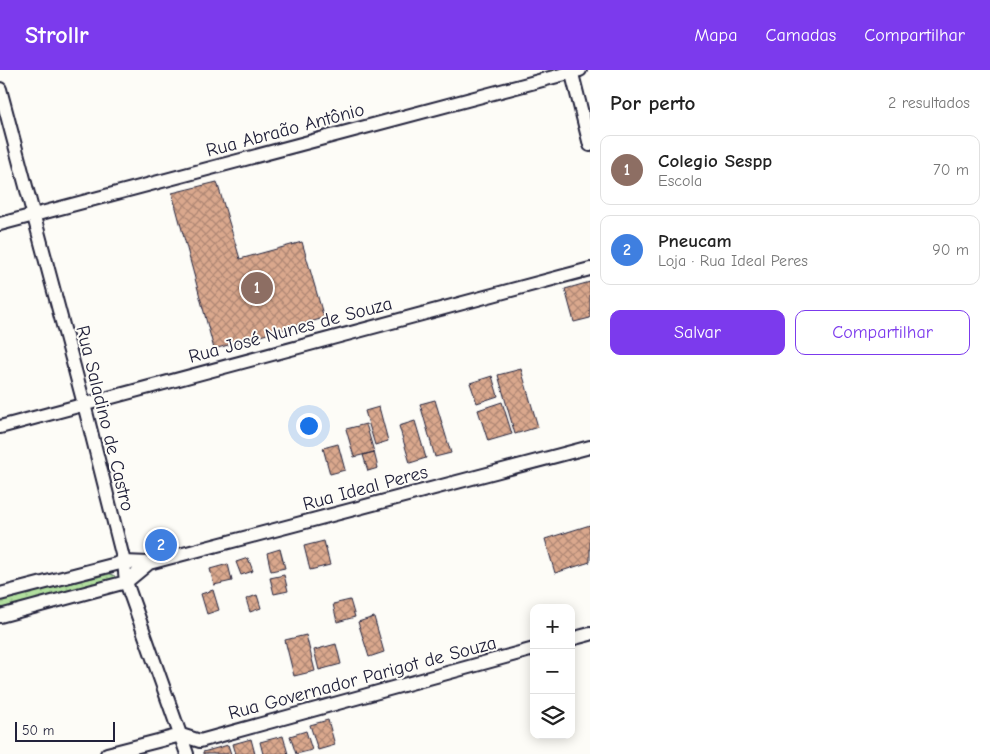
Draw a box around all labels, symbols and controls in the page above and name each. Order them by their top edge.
text: Strollr [25,21,89,49]
text: Mapa [694,25,737,46]
text: Camadas [765,25,836,46]
text: Compartilhar [864,25,965,46]
text: Por perto [610,91,695,115]
text: 2 resultados [888,94,970,112]
street label: Rua Abraão Antônio [204,98,367,162]
text: Colegio Sespp [658,150,772,172]
text: 1 [624,161,630,179]
text: 70 m [933,161,969,179]
text: Escola [658,172,702,190]
text: Pneucam [658,230,732,252]
text: 2 [623,241,631,259]
text: 90 m [932,241,969,259]
text: Loja · Rua Ideal Peres [658,252,808,270]
pin: 1 [241,269,273,307]
street label: Rua José Nunes de Souza [186,292,394,368]
button: Salvar [610,310,785,355]
button: Compartilhar [795,310,970,355]
street label: Rua Saladino de Castro [71,323,139,513]
your location [296,413,322,439]
street label: Rua Ideal Peres [300,461,430,515]
pin: 2 [145,526,177,564]
map controls [530,604,575,739]
button: + [530,604,575,649]
street label: Rua Governador Parigot de Souza [226,632,499,724]
button: − [530,649,575,694]
button: layers [530,694,575,739]
scale bar [15,719,115,742]
text: 50 m [22,722,54,739]

